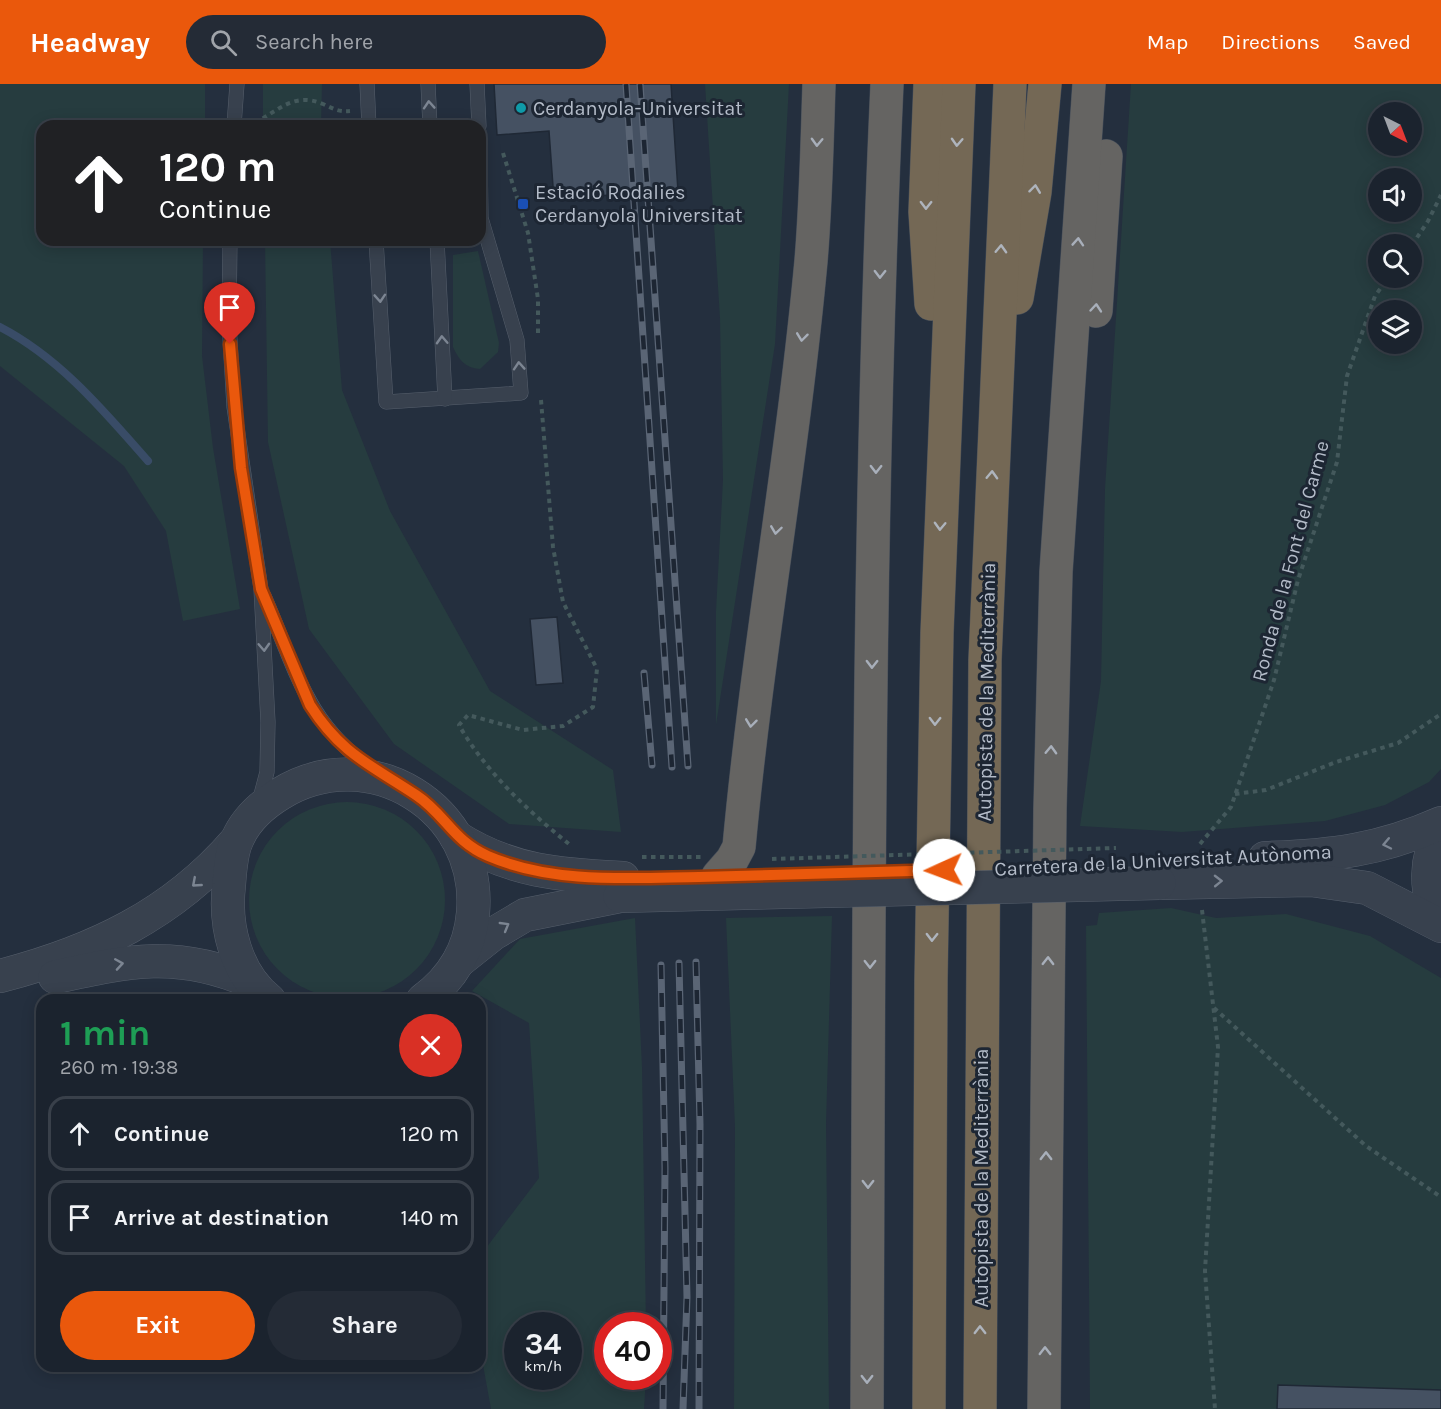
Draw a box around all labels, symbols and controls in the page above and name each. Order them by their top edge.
search box [186,15,606,69]
text: Headway [30,26,150,59]
icon: search [207,26,240,59]
text: Search here [255,29,373,55]
text: Map [1147,30,1188,54]
text: Directions [1221,30,1320,54]
text: Saved [1353,30,1411,54]
place label: Cerdanyola-Universitat [533,97,743,120]
one-way arrow [423,100,436,110]
marker: Cerdanyola-Universitat [514,101,528,115]
north arrow [1368,102,1422,156]
map controls [1368,102,1422,354]
one-way arrow [810,138,823,147]
one-way arrow [950,138,963,147]
text: 120 m [159,142,276,192]
icon: ahead [60,144,138,222]
button: sound [1368,168,1422,222]
place label: Estació Rodalies Cerdanyola Universitat [535,181,743,227]
one-way arrow [1028,185,1041,194]
text: Continue [159,193,271,225]
marker: Estació Rodalies Cerdanyola Universitat [516,197,530,211]
one-way arrow [920,201,932,210]
button: search [1368,234,1422,288]
one-way arrow [1072,237,1085,246]
one-way arrow [995,244,1008,253]
one-way arrow [874,270,886,279]
pin [204,282,255,344]
icon: arrive [213,291,246,324]
one-way arrow [373,294,386,303]
button: layers [1368,300,1422,354]
one-way arrow [1089,303,1102,312]
one-way arrow [797,332,809,341]
one-way arrow [435,336,448,345]
one-way arrow [513,362,526,371]
street label: Ronda de la Font del Carme [1247,438,1334,684]
one-way arrow [870,464,882,473]
one-way arrow [986,471,998,480]
one-way arrow [934,522,946,531]
one-way arrow [771,526,783,535]
street label: Autopista de la Mediterrània [973,562,1000,822]
one-way arrow [258,643,271,652]
one-way arrow [866,659,879,668]
one-way arrow [929,717,942,726]
one-way arrow [746,719,758,728]
one-way arrow [1045,746,1058,755]
one-way arrow [1382,837,1392,850]
position arrow [912,838,976,902]
street label: Carretera de la Universitat Autònoma [994,840,1332,881]
one-way arrow [1213,875,1222,887]
one-way arrow [192,876,203,887]
one-way arrow [499,922,509,933]
one-way arrow [926,932,938,941]
one-way arrow [1042,956,1054,965]
one-way arrow [114,959,124,971]
one-way arrow [863,959,876,968]
text: 1 min [60,1012,150,1054]
button: close [399,1014,462,1077]
street label: Autopista de la Mediterrània [970,1048,993,1308]
text: 260 m · 19:38 [60,1056,178,1079]
icon: ahead [63,1117,96,1150]
text: Continue [114,1121,209,1147]
text: 120 m [400,1121,459,1147]
one-way arrow [1040,1151,1052,1160]
one-way arrow [862,1180,874,1189]
icon: arrive [63,1201,96,1234]
text: Arrive at destination [114,1205,329,1231]
text: 140 m [401,1205,459,1231]
button: Exit [60,1291,255,1360]
button: Share [267,1291,462,1360]
speed limit sign: 40 [594,1312,672,1390]
one-way arrow [974,1325,986,1334]
text: 34 [525,1326,561,1362]
one-way arrow [1039,1346,1051,1355]
text: km/h [524,1357,562,1375]
one-way arrow [861,1375,873,1384]

